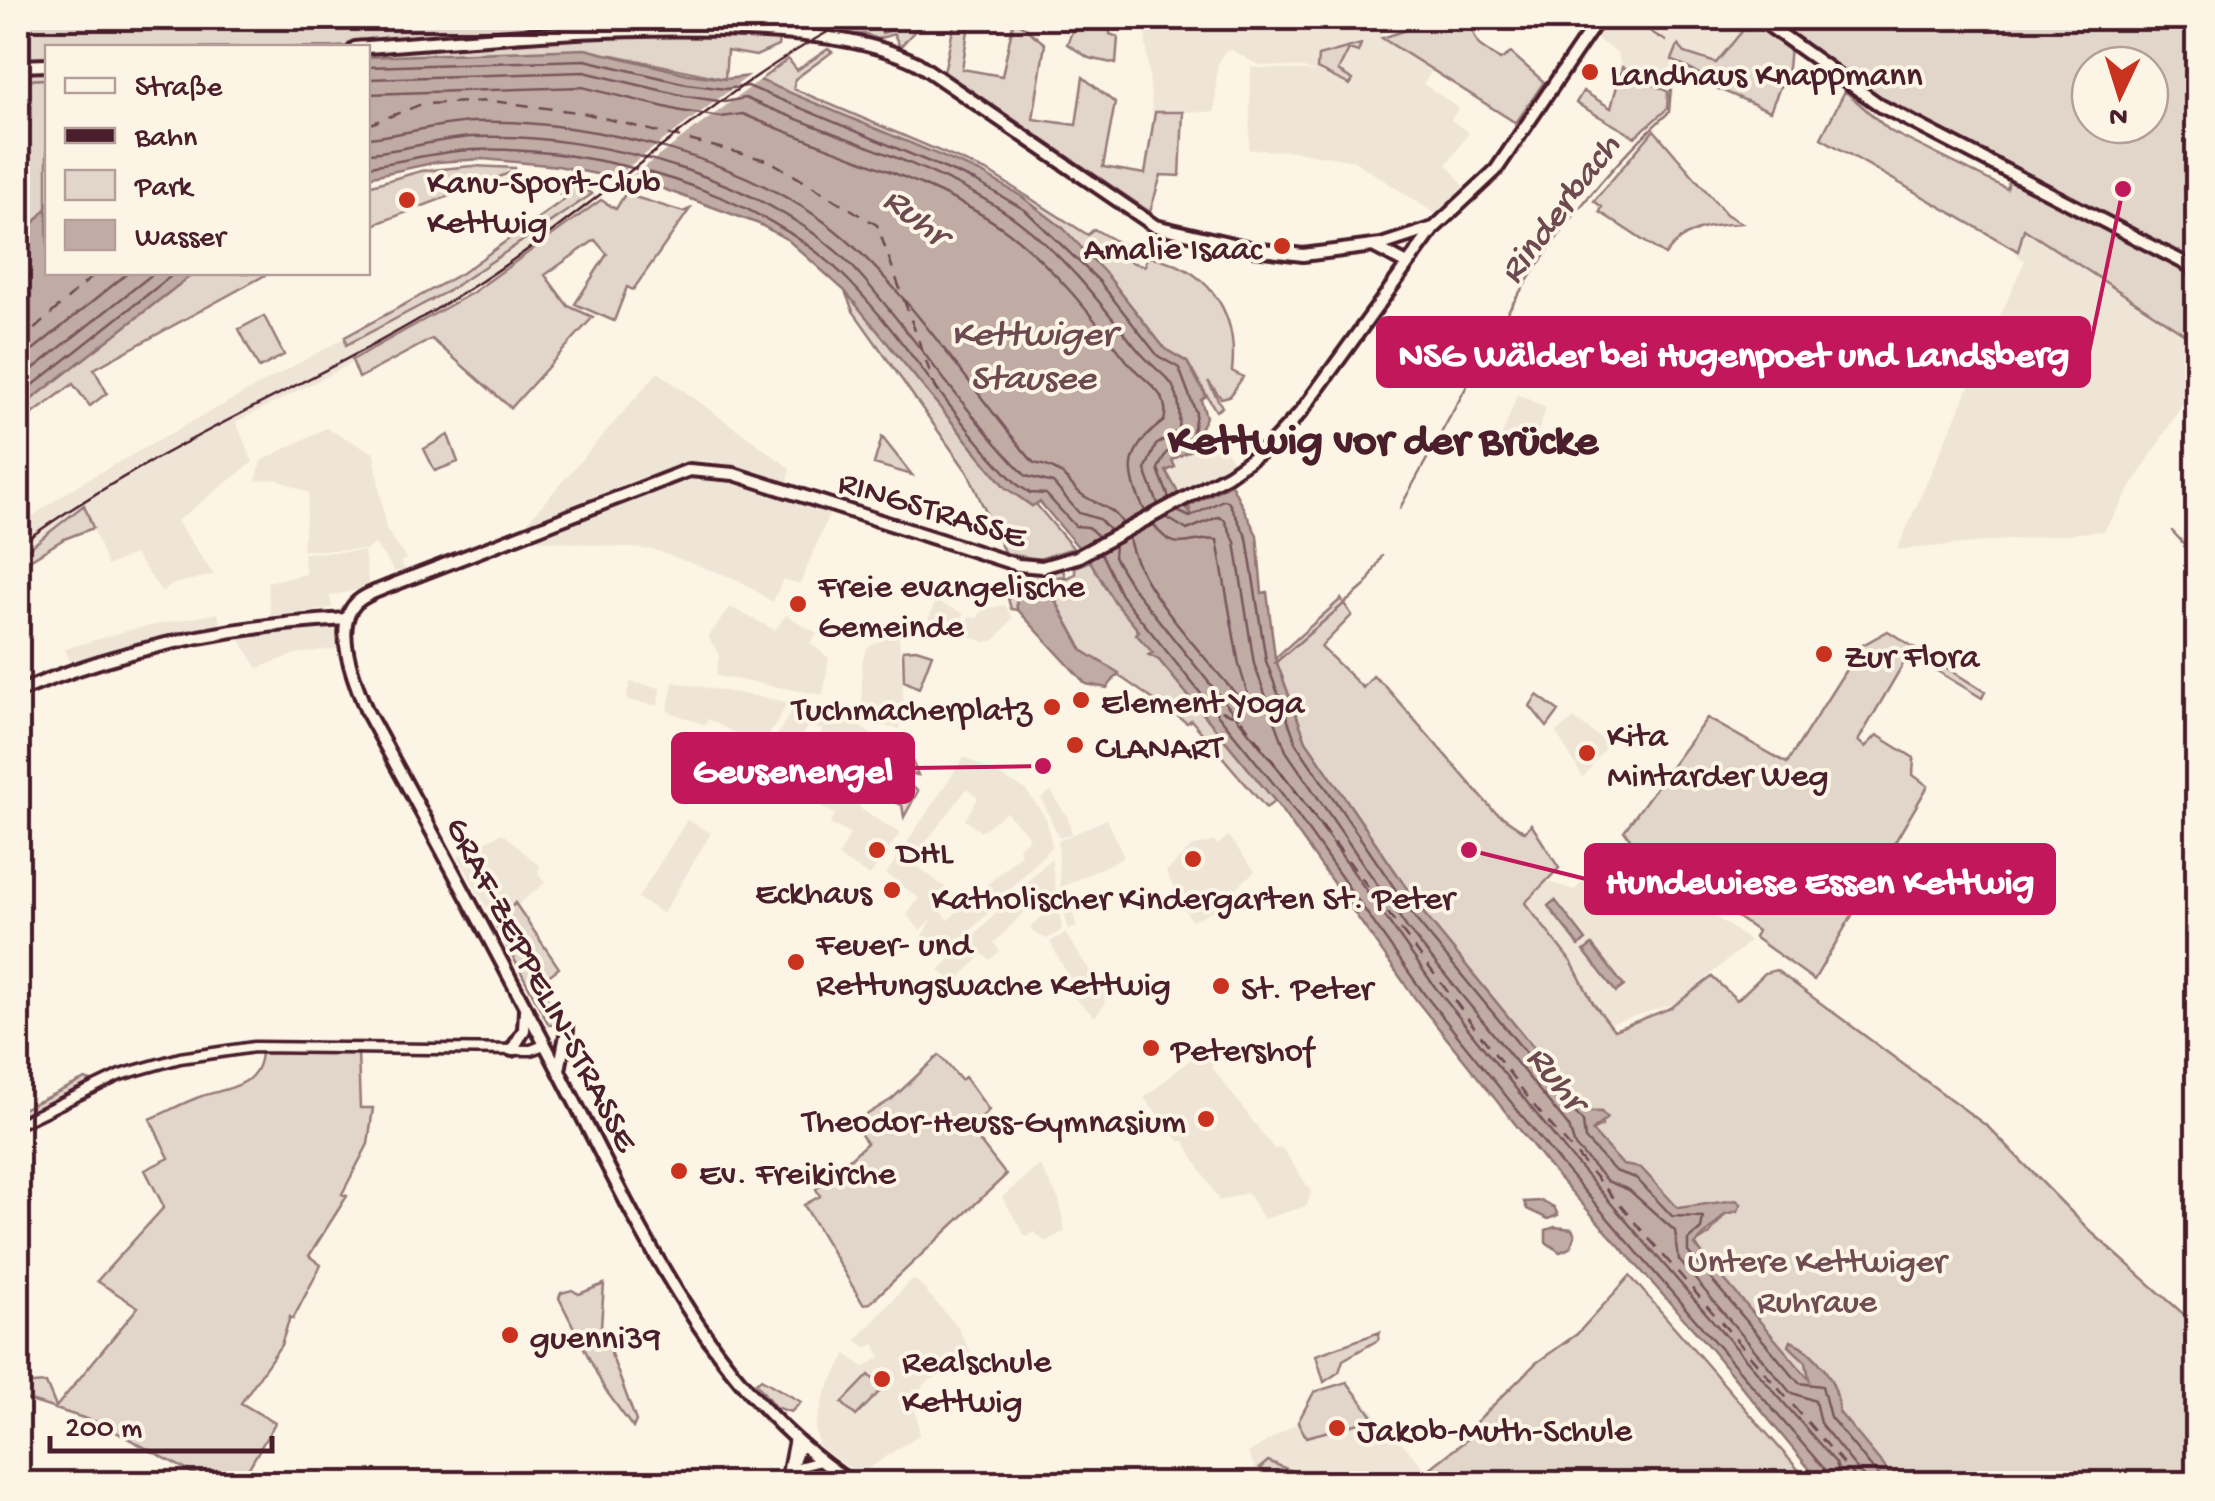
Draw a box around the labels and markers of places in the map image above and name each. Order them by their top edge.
place label: Landhaus Knappmann [1610,57,1923,98]
marker: Landhaus Knappmann [1579,61,1601,83]
place label: Kanu-Sport-Club Kettwig [427,165,661,246]
marker: Kanu-Sport-Club Kettwig [396,189,418,211]
place label: Amalie Isaac [1083,231,1263,272]
marker: Amalie Isaac [1271,235,1293,257]
callout: NSG Wälder bei Hugenpoet und Landsberg [1378,318,2089,386]
place label: Freie evangelische Gemeinde [817,569,1086,650]
marker: Freie evangelische Gemeinde [787,593,809,615]
place label: Zur Flora [1844,639,1981,680]
marker: Zur Flora [1813,643,1835,665]
place label: Element Yoga [1101,685,1306,726]
marker: Element Yoga [1070,689,1092,711]
place label: Tuchmacherplatz [790,692,1034,733]
marker: Tuchmacherplatz [1041,696,1063,718]
place label: Kita Mintarder Weg [1607,718,1829,799]
place label: CLANART [1095,730,1224,771]
callout: Geusenengel [673,734,913,802]
marker: CLANART [1064,734,1086,756]
marker: Kita Mintarder Weg [1576,742,1598,764]
place label: DHL [895,835,954,876]
marker: DHL [866,839,888,861]
callout: Hundewiese Essen Kettwig [1586,845,2054,913]
marker: Katholischer Kindergarten St. Peter [1182,848,1204,870]
place label: Eckhaus [755,875,873,916]
marker: Eckhaus [881,879,903,901]
place label: Katholischer Kindergarten St. Peter [932,881,1457,922]
place label: Feuer- und Rettungswache Kettwig [815,927,1171,1008]
marker: Feuer- und Rettungswache Kettwig [785,951,807,973]
place label: St. Peter [1241,971,1376,1012]
marker: St. Peter [1210,975,1232,997]
place label: Petershof [1170,1033,1316,1074]
marker: Petershof [1140,1037,1162,1059]
place label: Theodor-Heuss-Gymnasium [800,1104,1186,1145]
marker: Theodor-Heuss-Gymnasium [1195,1108,1217,1130]
place label: Ev. Freikirche [699,1156,897,1197]
marker: Ev. Freikirche [668,1160,690,1182]
place label: guenni39 [530,1320,661,1361]
marker: guenni39 [499,1324,521,1346]
place label: Realschule Kettwig [902,1344,1052,1425]
marker: Realschule Kettwig [871,1368,893,1390]
place label: Jakob-Muth-Schule [1357,1413,1633,1454]
marker: Jakob-Muth-Schule [1326,1417,1348,1439]

